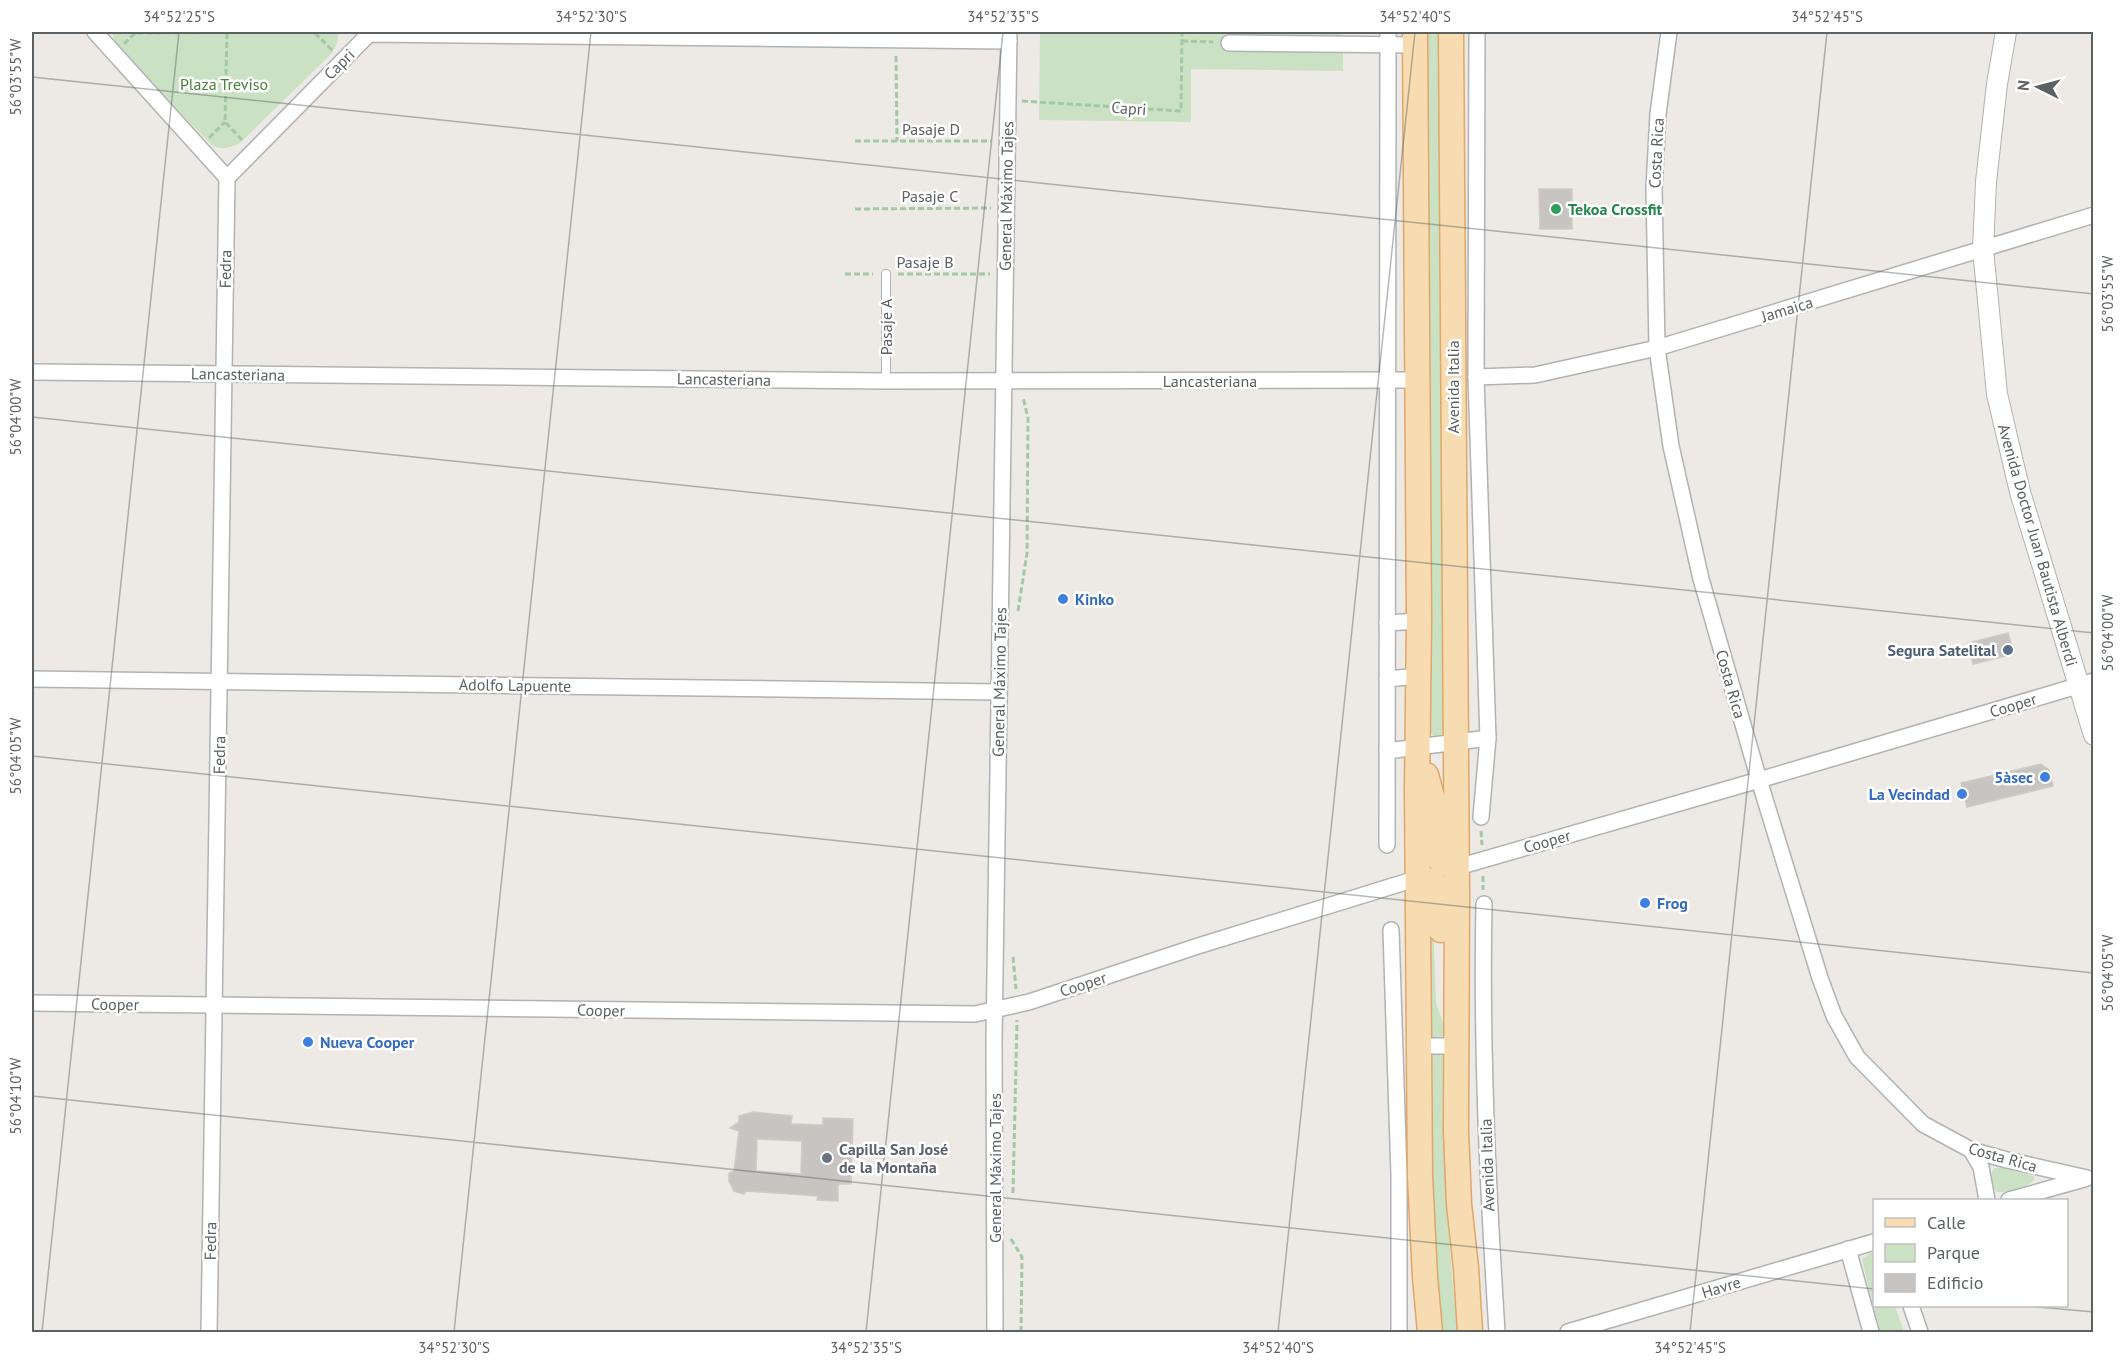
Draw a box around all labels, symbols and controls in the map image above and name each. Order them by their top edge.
text: 34°52'25"S [143,7,215,26]
text: 34°52'30"S [555,7,627,26]
text: 34°52'35"S [967,7,1039,26]
text: 34°52'40"S [1379,7,1451,26]
text: 34°52'45"S [1791,7,1863,26]
text: 56°03'55"W [6,38,25,115]
street label: Capri [319,44,359,84]
north arrow [2008,57,2068,117]
park label: Plaza Treviso [180,74,268,94]
text: N [2013,79,2034,92]
street label: Capri [1111,97,1147,119]
street label: Costa Rica [1644,117,1668,189]
street label: Pasaje D [902,119,960,139]
street label: General Máximo Tajes [995,121,1017,271]
street label: Pasaje C [902,186,958,206]
place label: Tekoa Crossfit [1568,199,1663,219]
marker: Tekoa Crossfit [1549,202,1563,216]
street label: Fedra [215,250,235,288]
street label: Pasaje B [896,252,954,272]
text: 56°03'55"W [2098,255,2117,332]
street label: Jamaica [1758,292,1815,327]
street label: Pasaje A [876,298,896,355]
street label: Avenida Italia [1443,340,1463,434]
street label: Lancasteriana [191,363,285,385]
street label: Lancasteriana [677,368,771,390]
street label: Lancasteriana [1163,371,1257,391]
text: 56°04'00"W [6,378,25,455]
street label: Avenida Doctor Juan Bautista Alberdi [1994,422,2082,668]
place label: Kinko [1075,589,1115,609]
marker: Kinko [1056,592,1070,606]
text: 56°04'00"W [2098,594,2117,671]
street label: General Máximo Tajes [988,607,1010,757]
place label: Segura Satelital [1887,640,1996,660]
marker: Segura Satelital [2001,643,2015,657]
street label: Costa Rica [1712,647,1750,721]
street label: Adolfo Lapuente [459,674,571,696]
street label: Cooper [1987,688,2039,722]
text: 56°04'05"W [6,717,25,794]
street label: Fedra [209,736,229,774]
place label: 5àsec [1994,767,2033,787]
marker: 5àsec [2038,770,2052,784]
place label: La Vecindad [1869,784,1950,804]
marker: La Vecindad [1955,787,1969,801]
street label: Cooper [1521,825,1573,857]
place label: Frog [1657,893,1688,913]
marker: Frog [1638,896,1652,910]
text: 56°04'05"W [2098,934,2117,1011]
street label: Cooper [1057,967,1109,1001]
street label: Cooper [91,994,140,1014]
street label: Cooper [577,1000,626,1020]
place label: Nueva Cooper [320,1032,415,1052]
marker: Nueva Cooper [301,1035,315,1049]
text: 56°04'10"W [6,1057,25,1134]
street label: General Máximo Tajes [985,1093,1005,1243]
street label: Avenida Italia [1475,1118,1499,1212]
street label: Costa Rica [1966,1138,2040,1176]
place label: Capilla San José de la Montaña [839,1139,948,1177]
marker: Capilla San José de la Montaña [820,1151,834,1165]
legend [1873,1199,2068,1307]
text: Calle [1927,1211,1966,1234]
street label: Fedra [200,1222,220,1260]
text: Parque [1927,1241,1980,1264]
text: Edificio [1927,1271,1983,1294]
street label: Havre [1699,1272,1743,1302]
text: 34°52'30"S [418,1338,490,1357]
text: 34°52'35"S [830,1338,902,1357]
text: 34°52'40"S [1242,1338,1314,1357]
text: 34°52'45"S [1654,1338,1726,1357]

